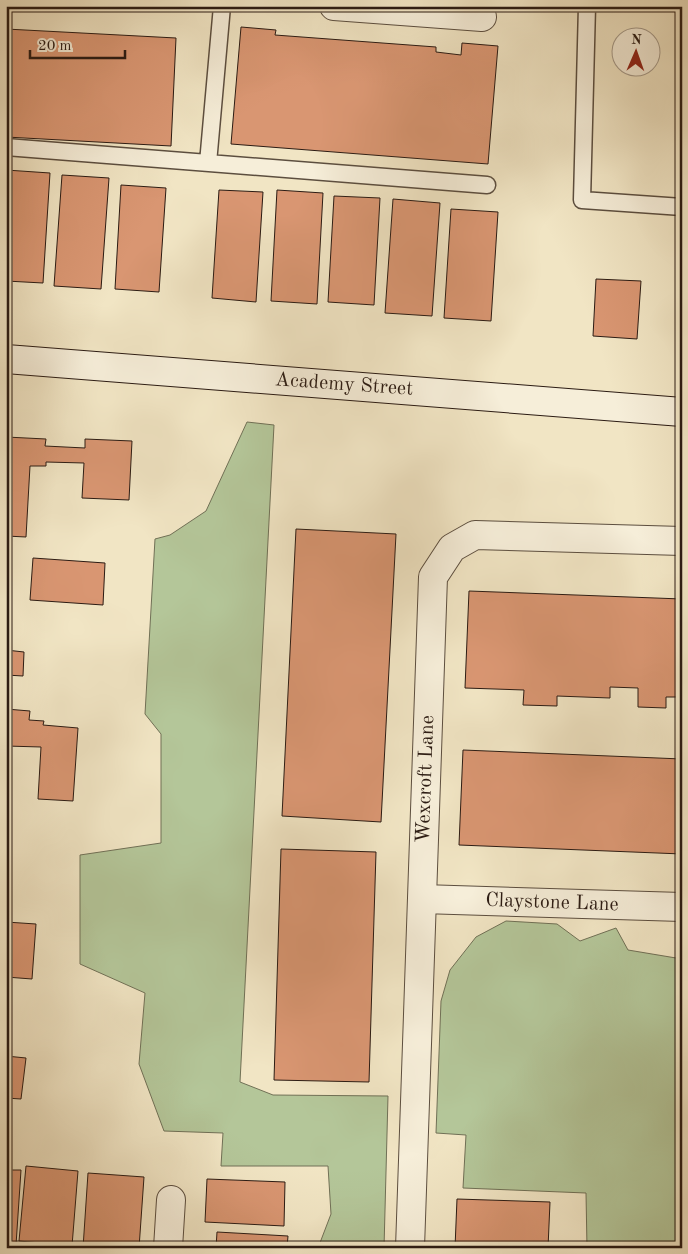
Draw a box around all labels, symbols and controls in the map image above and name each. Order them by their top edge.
scale bar [30,28,125,60]
north arrow [610,28,660,78]
text: N [631,33,642,47]
text: 20 m [38,39,72,54]
street label: Academy Street [274,370,414,400]
street label: Wexcroft Lane [414,715,438,843]
street label: Claystone Lane [485,891,619,915]

